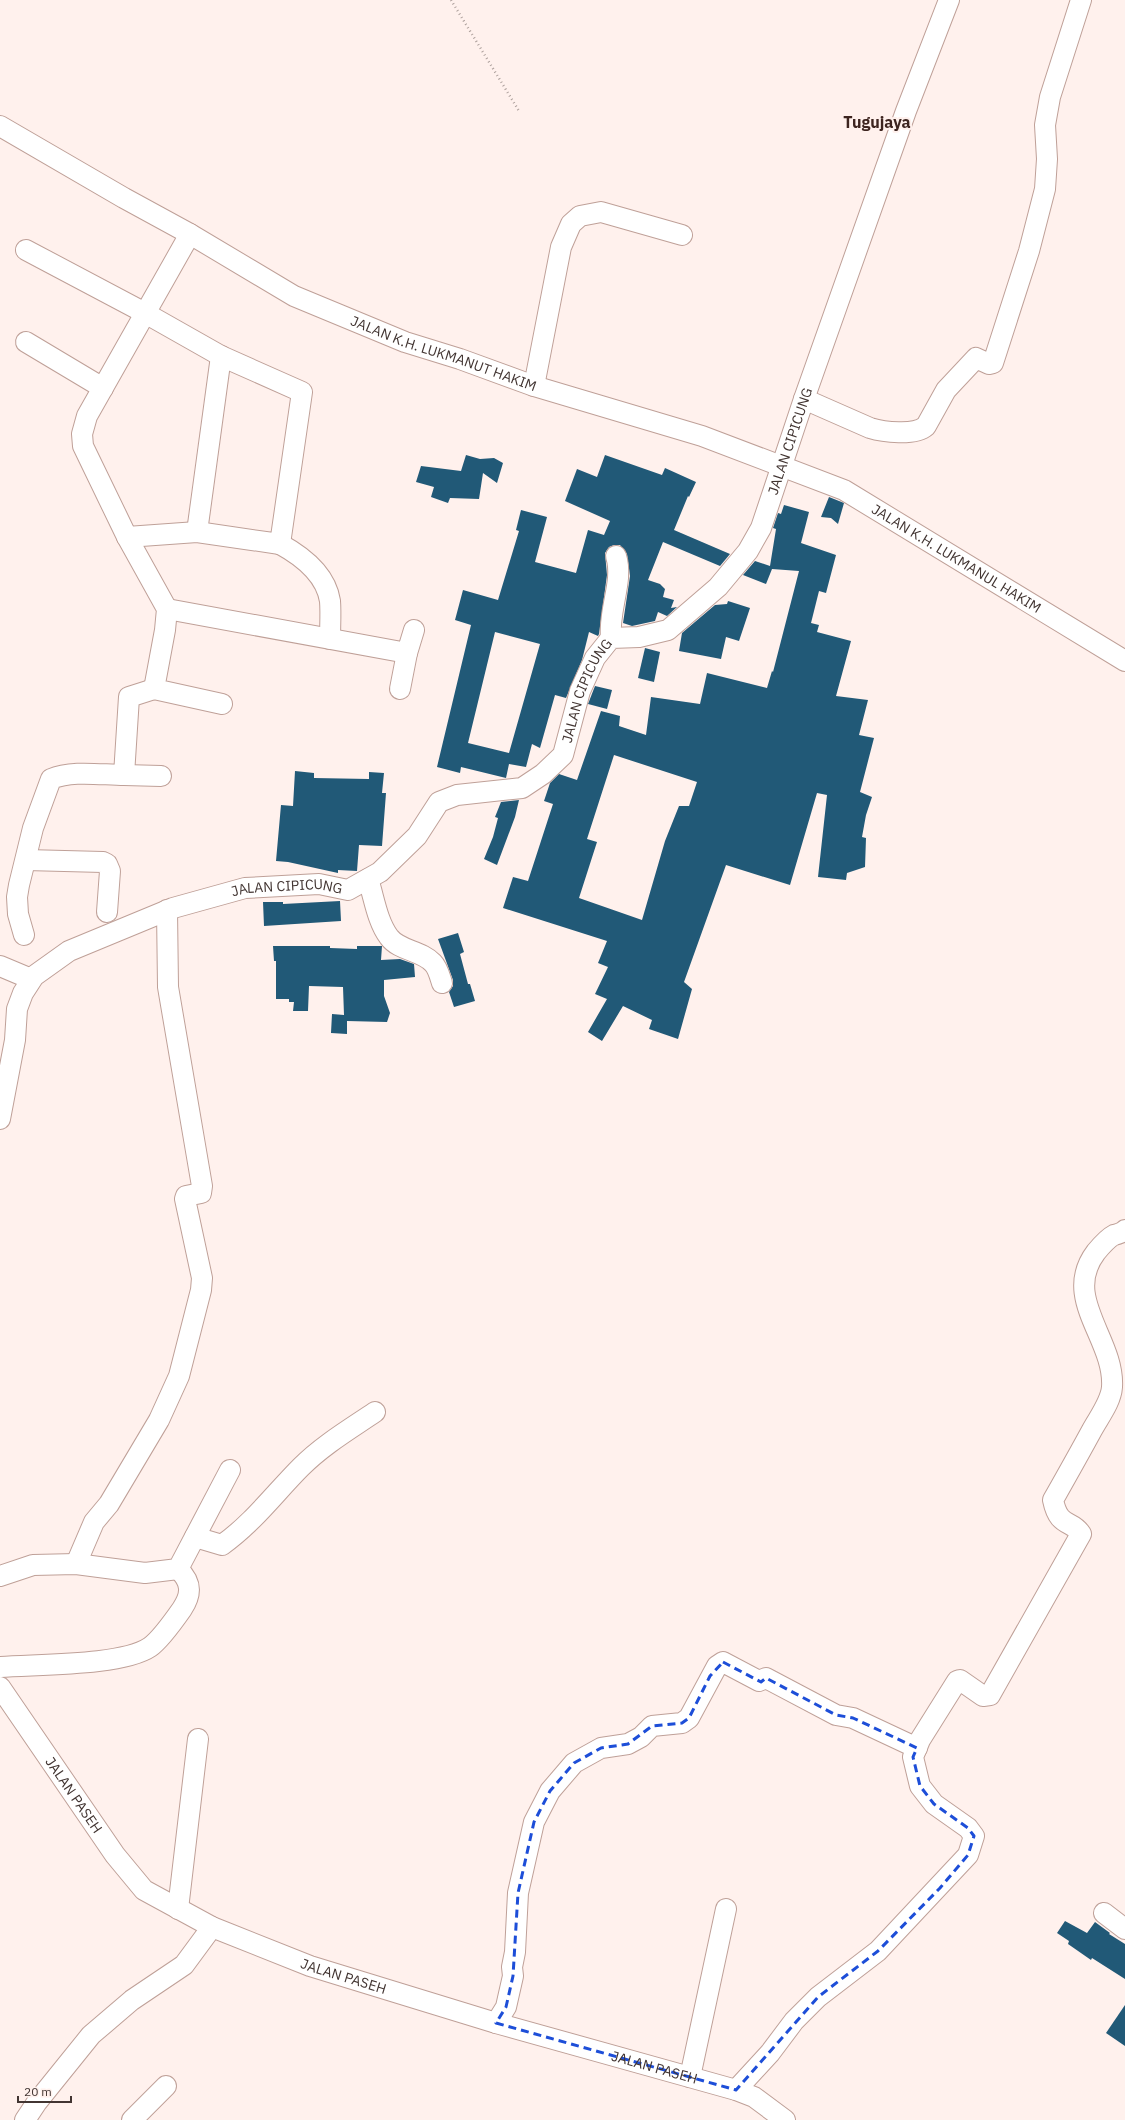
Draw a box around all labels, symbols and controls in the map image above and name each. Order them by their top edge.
district label: Tugujaya [843,112,911,132]
street label: JALAN K.H. LUKMANUT HAKIM [348,312,539,395]
street label: JALAN CIPICUNG [764,385,816,497]
street label: JALAN K.H. LUKMANUL HAKIM [868,500,1045,617]
street label: JALAN CIPICUNG [558,635,616,745]
street label: JALAN CIPICUNG [229,875,344,900]
street label: JALAN PASEH [42,1753,106,1837]
street label: JALAN PASEH [298,1954,389,1998]
street label: JALAN PASEH [609,2047,700,2088]
scale bar [18,2078,71,2104]
text: 20 m [24,2084,52,2099]

